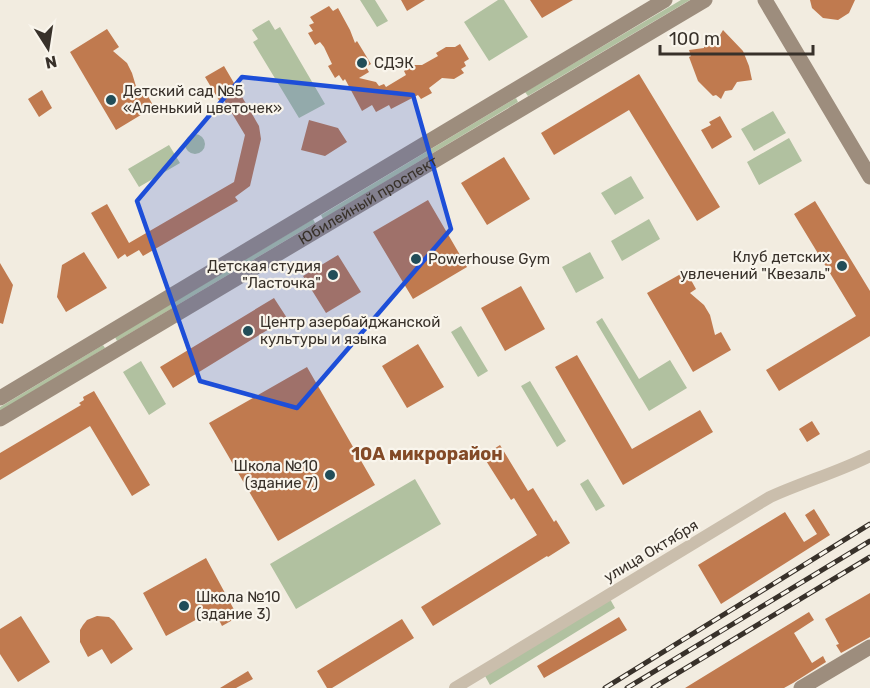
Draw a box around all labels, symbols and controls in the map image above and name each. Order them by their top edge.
north arrow [18,18,78,78]
scale bar [660,18,813,56]
text: 100 m [669,28,720,50]
text: N [43,52,59,73]
place label: СДЭК [374,54,414,72]
marker: СДЭК [355,56,369,70]
place label: Детский сад №5 «Аленький цветочек» [123,82,282,117]
marker: Детский сад №5 «Аленький цветочек» [104,93,118,107]
street label: Юбилейный проспект [295,152,441,249]
place label: Клуб детских увлечений "Квезаль" [680,248,830,283]
place label: Powerhouse Gym [428,250,550,268]
marker: Powerhouse Gym [409,252,423,266]
place label: Детская студия "Ласточка" [207,257,321,292]
marker: Клуб детских увлечений "Квезаль" [835,259,849,273]
marker: Детская студия "Ласточка" [326,268,340,282]
place label: Центр азербайджанской культуры и языка [260,313,440,348]
marker: Центр азербайджанской культуры и языка [241,324,255,338]
district label: 10А микрорайон [351,443,503,465]
place label: Школа №10 (здание 7) [234,457,318,492]
marker: Школа №10 (здание 7) [323,468,337,482]
street label: улица Октября [601,516,701,586]
place label: Школа №10 (здание 3) [196,588,280,623]
marker: Школа №10 (здание 3) [177,599,191,613]

